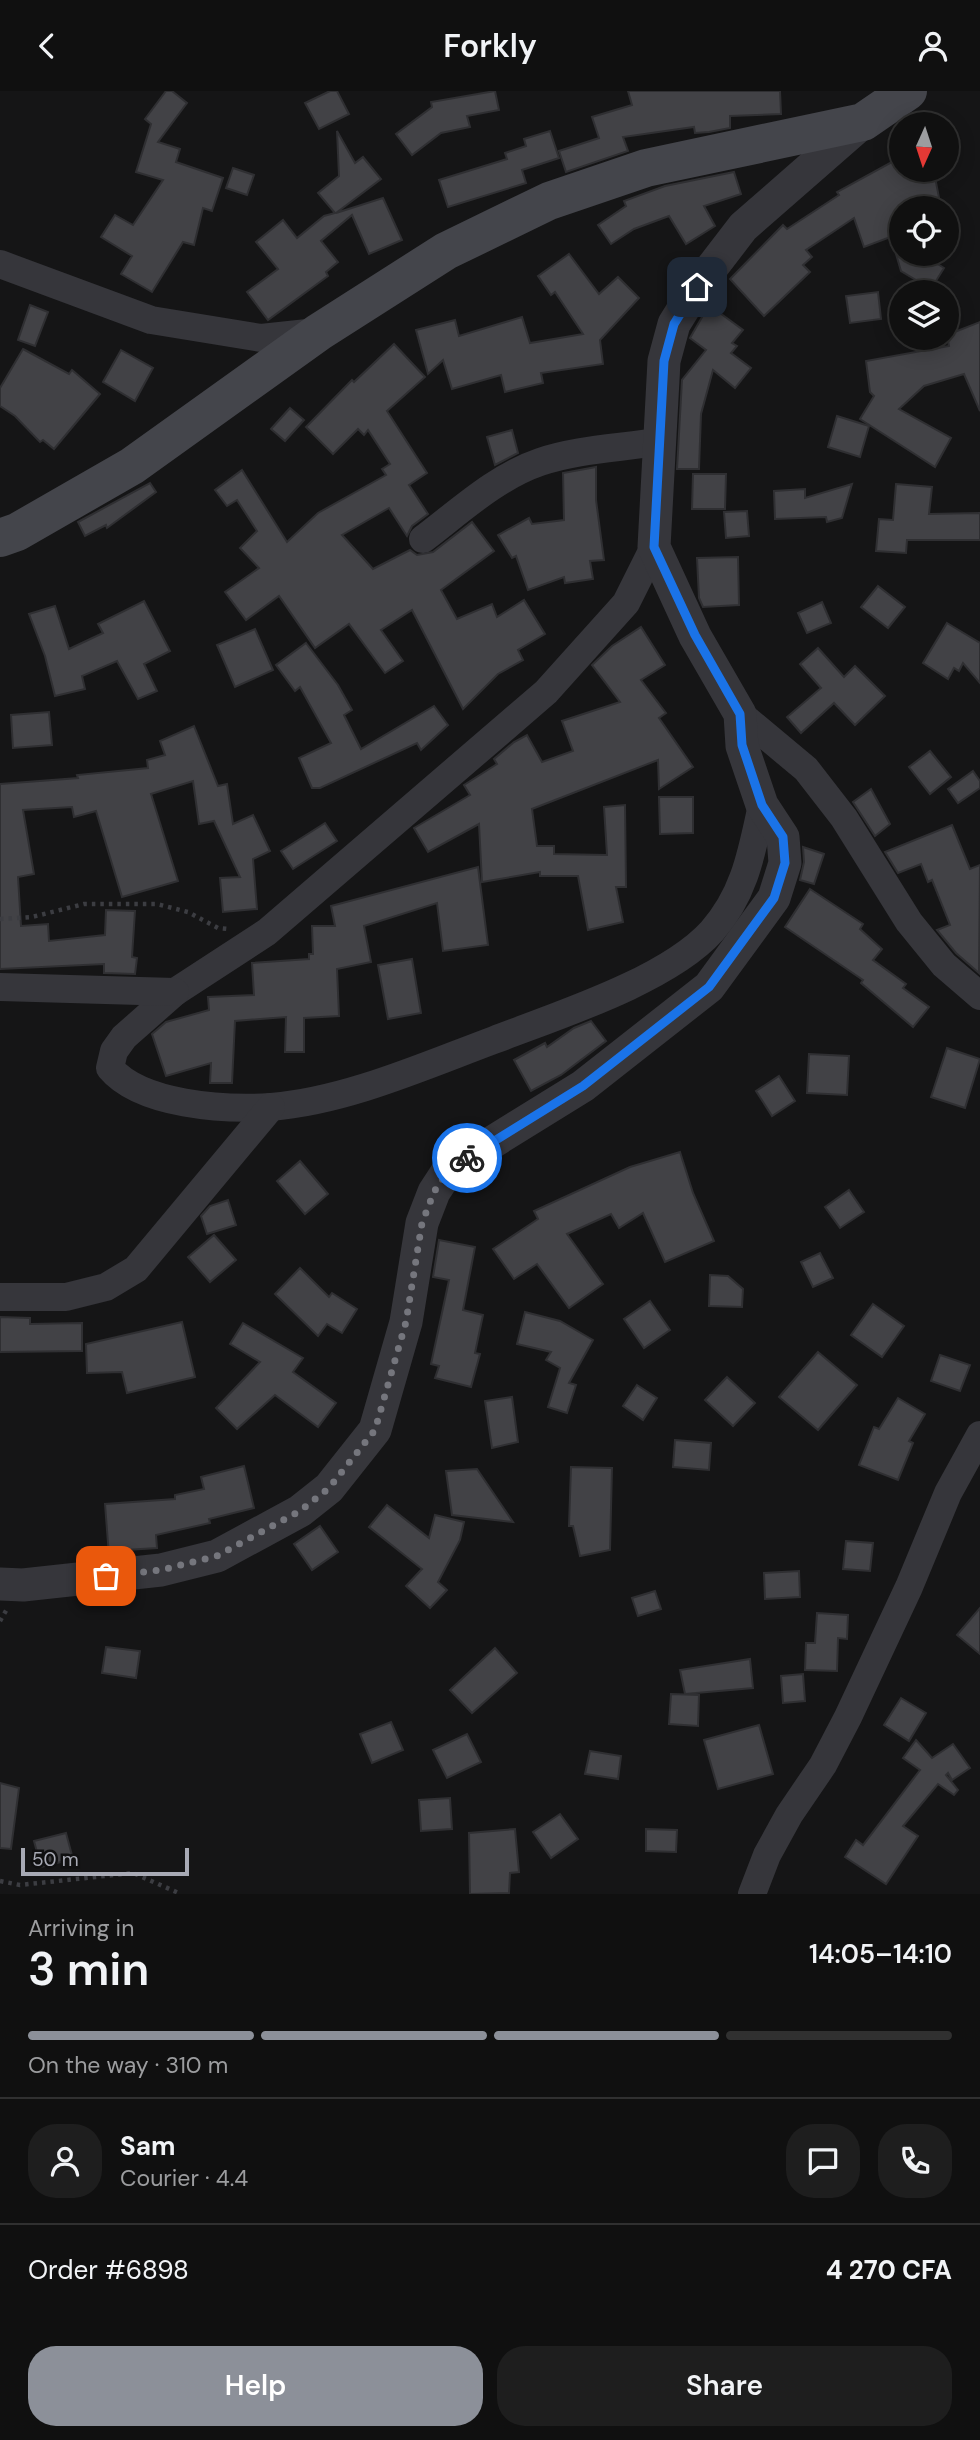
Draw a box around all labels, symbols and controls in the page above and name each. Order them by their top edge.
text: Forkly [443,25,537,67]
icon: back [28,27,66,65]
icon: person [914,27,952,65]
north arrow [889,112,959,182]
map controls [889,112,959,350]
button: locate [889,196,959,266]
pin [667,257,727,317]
icon: home [678,268,716,306]
button: layers [889,280,959,350]
courier [432,1123,502,1193]
icon: bike [448,1139,486,1177]
pin [76,1546,136,1606]
icon: bag [87,1557,125,1595]
scale bar [21,1845,189,1877]
text: 50 m [32,1847,79,1872]
text: Arriving in [28,1913,134,1943]
text: 14:05–14:10 [809,1937,952,1971]
text: 3 min [28,1939,149,1999]
text: On the way · 310 m [28,2050,228,2080]
button: person [28,2124,102,2198]
button: chat [786,2124,860,2198]
button: phone [878,2124,952,2198]
text: Sam [120,2129,175,2163]
text: Courier · 4.4 [120,2163,248,2193]
text: Order #6898 [28,2253,189,2287]
text: 4 270 CFA [826,2253,952,2287]
button: Help [28,2346,483,2426]
button: Share [497,2346,952,2426]

